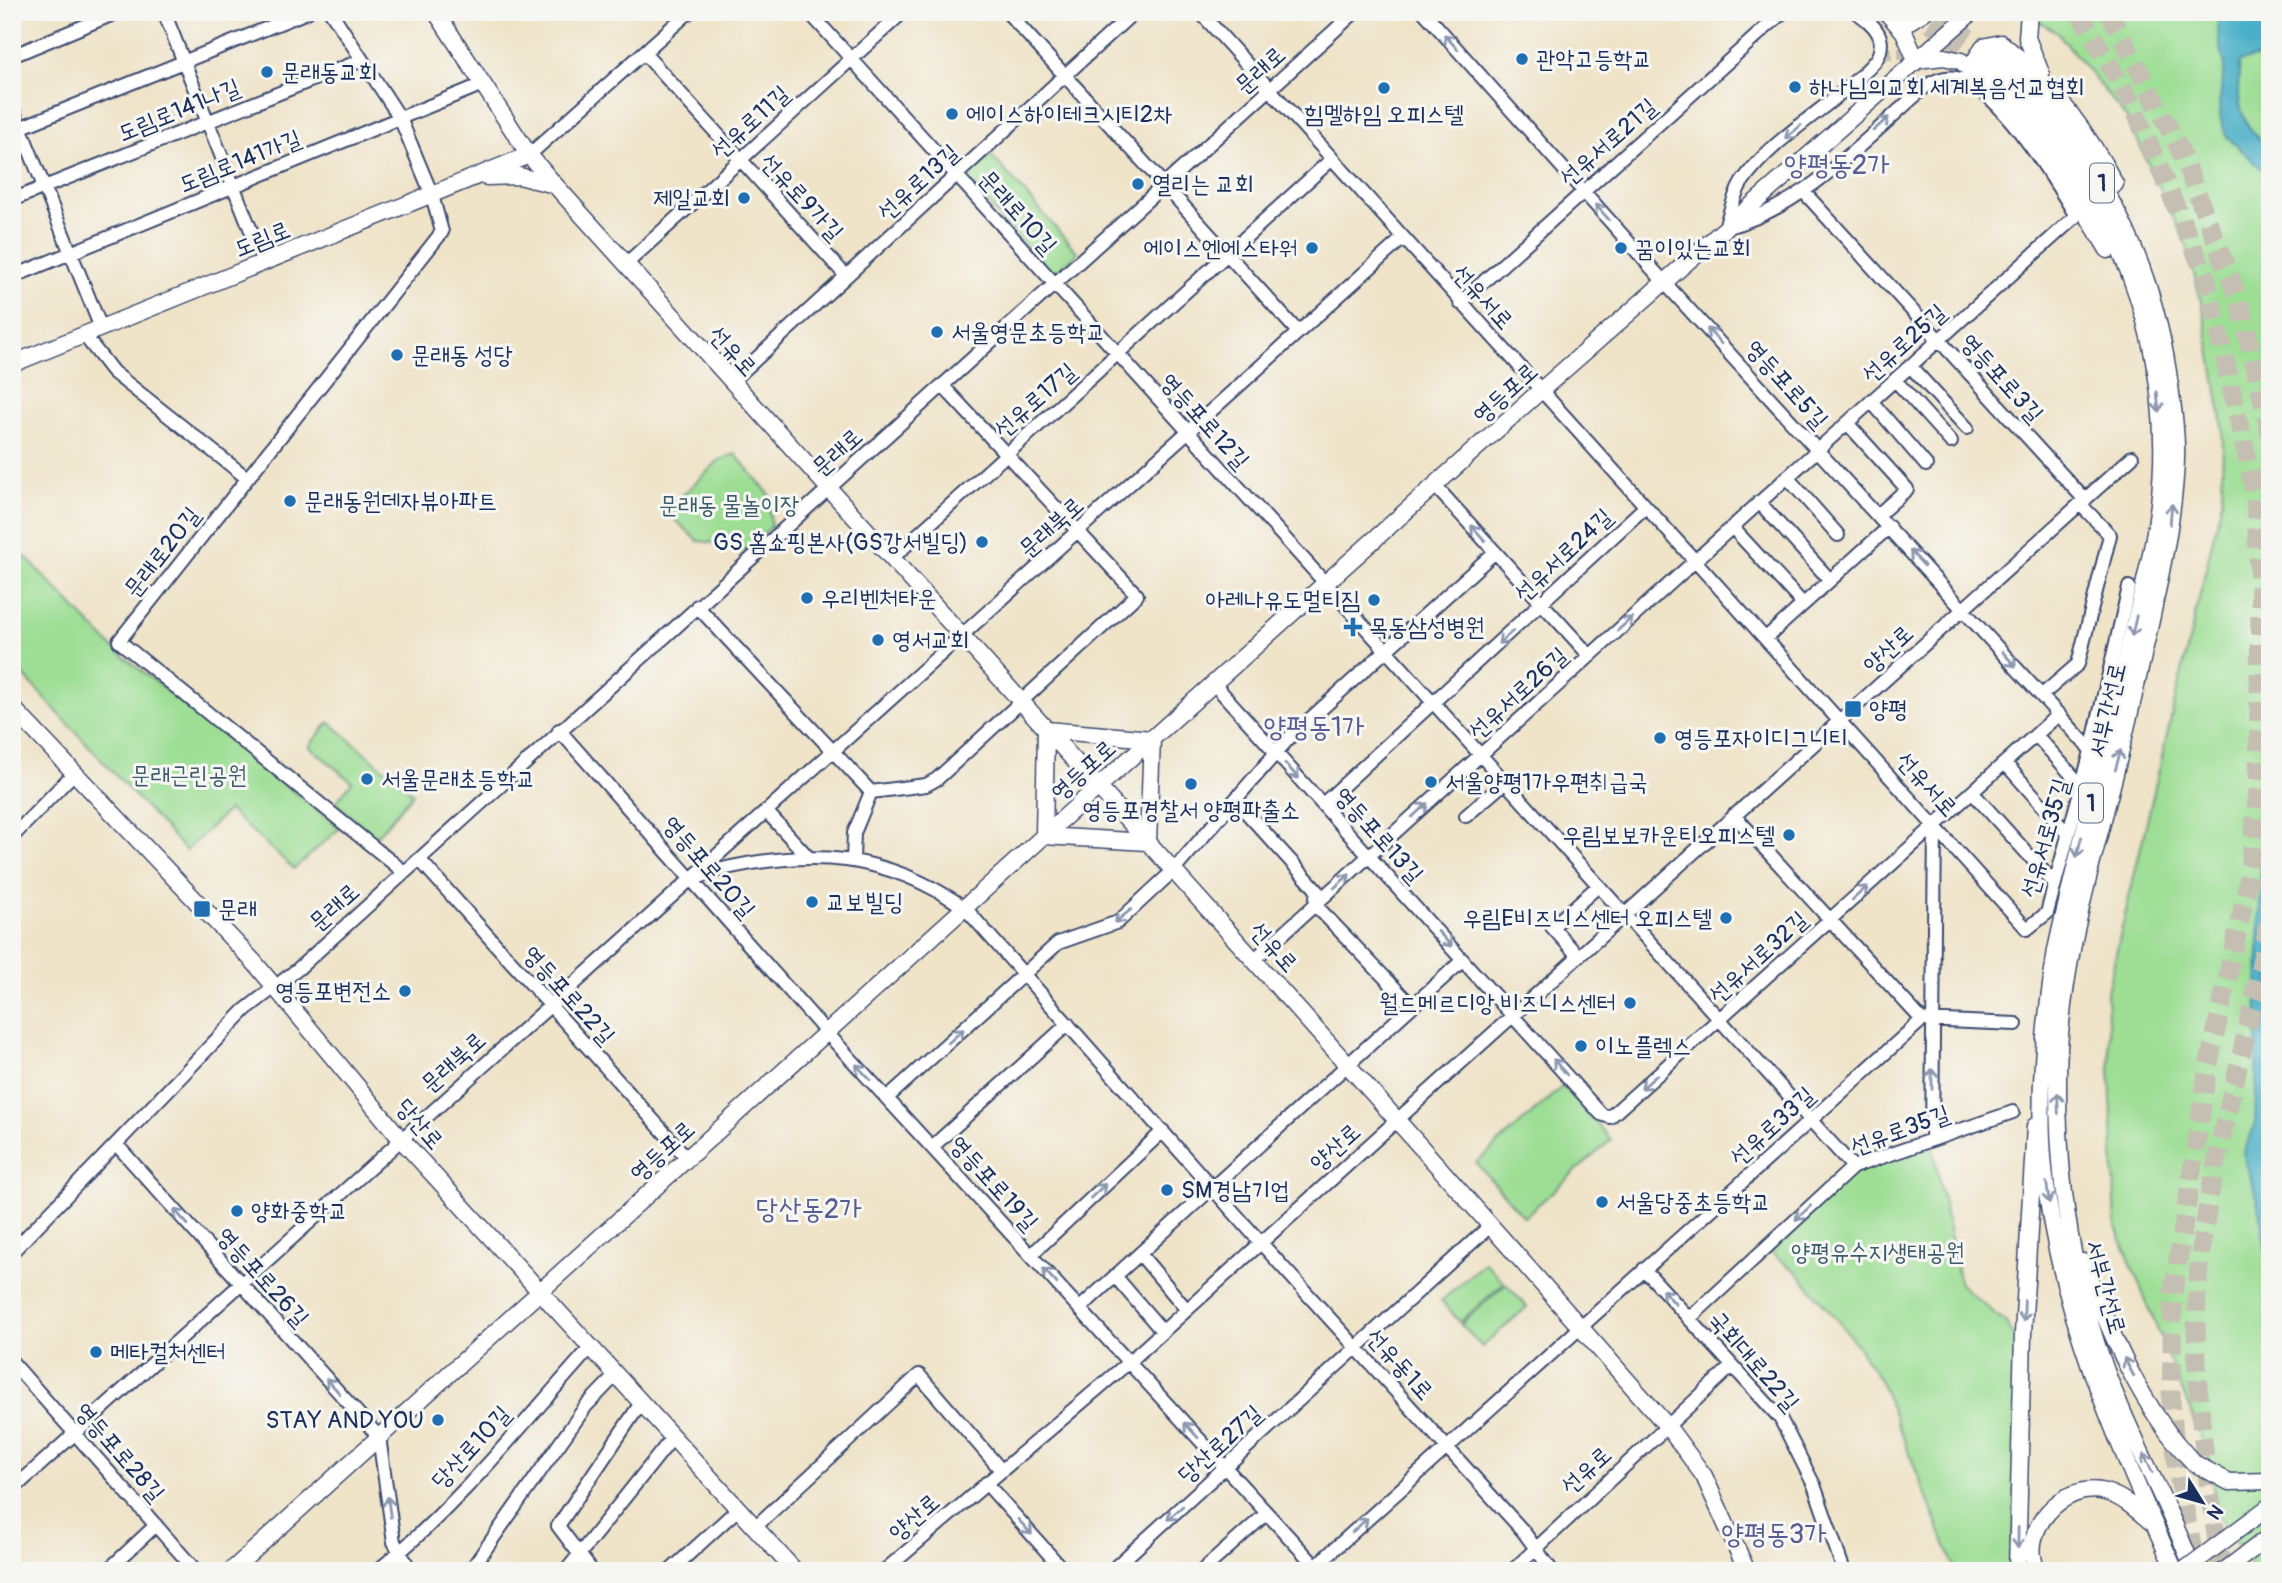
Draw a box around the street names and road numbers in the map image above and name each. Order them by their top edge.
street label: 문래로 [1229,40,1292,101]
street label: 도림로141나길 [114,73,245,148]
street label: 선유로11길 [705,79,796,165]
street label: 선유서로21길 [1554,92,1663,192]
street label: 도림로141가길 [175,124,306,199]
street label: 선유로13길 [871,138,965,227]
street label: 선유로9가길 [754,148,849,247]
street label: 문래로10길 [972,164,1063,260]
road number: 1 [2090,164,2114,202]
street label: 도림로 [230,215,294,264]
street label: 선유서로 [1446,259,1519,336]
street label: 선유로25길 [1856,298,1953,389]
street label: 선유로 [702,320,763,383]
street label: 영등포로3길 [1954,328,2049,429]
street label: 영등포로5길 [1739,334,1834,435]
street label: 선유로17길 [988,357,1082,444]
street label: 영등포로 [1467,357,1544,430]
street label: 영등포로12길 [1154,367,1255,475]
street label: 문래로 [806,422,869,483]
street label: 문래북로 [1013,491,1090,564]
street label: 문래로20길 [118,501,207,603]
street label: 선유서로24길 [1508,503,1619,608]
street label: 양산로 [1857,619,1919,680]
street label: 선유서로26길 [1463,641,1574,746]
street label: 서부간선로 [2082,660,2132,760]
street label: 영등포로 [1045,734,1122,807]
street label: 선유서로 [1890,746,1963,823]
street label: 선유서로35길 [2015,775,2076,901]
street label: 영등포로13길 [1328,781,1429,889]
road number: 1 [2079,783,2103,822]
street label: 영등포로20길 [656,810,761,925]
street label: 문래로 [303,877,366,938]
street label: 선유서로32길 [1703,905,1814,1009]
street label: 선유로 [1243,916,1304,979]
street label: 영등포로22길 [517,940,621,1051]
street label: 문래북로 [415,1026,492,1099]
street label: 선유로33길 [1724,1081,1821,1172]
street label: 당산로 [390,1093,450,1156]
street label: 선유로35길 [1847,1099,1954,1162]
street label: 영등포로 [624,1115,701,1188]
street label: 양산로 [1304,1117,1367,1178]
street label: 영등포로19길 [943,1130,1044,1237]
street label: 영등포로26길 [210,1222,315,1333]
street label: 서부간선로 [2079,1237,2132,1338]
street label: 국회대로22길 [1702,1305,1805,1417]
street label: 선유동1로 [1360,1322,1439,1406]
street label: 영등포로28길 [69,1397,171,1508]
street label: 당산로27길 [1172,1399,1268,1490]
street label: 당산로10길 [426,1400,517,1495]
street label: 선유로 [1555,1440,1618,1501]
street label: 양산로 [883,1487,946,1547]

